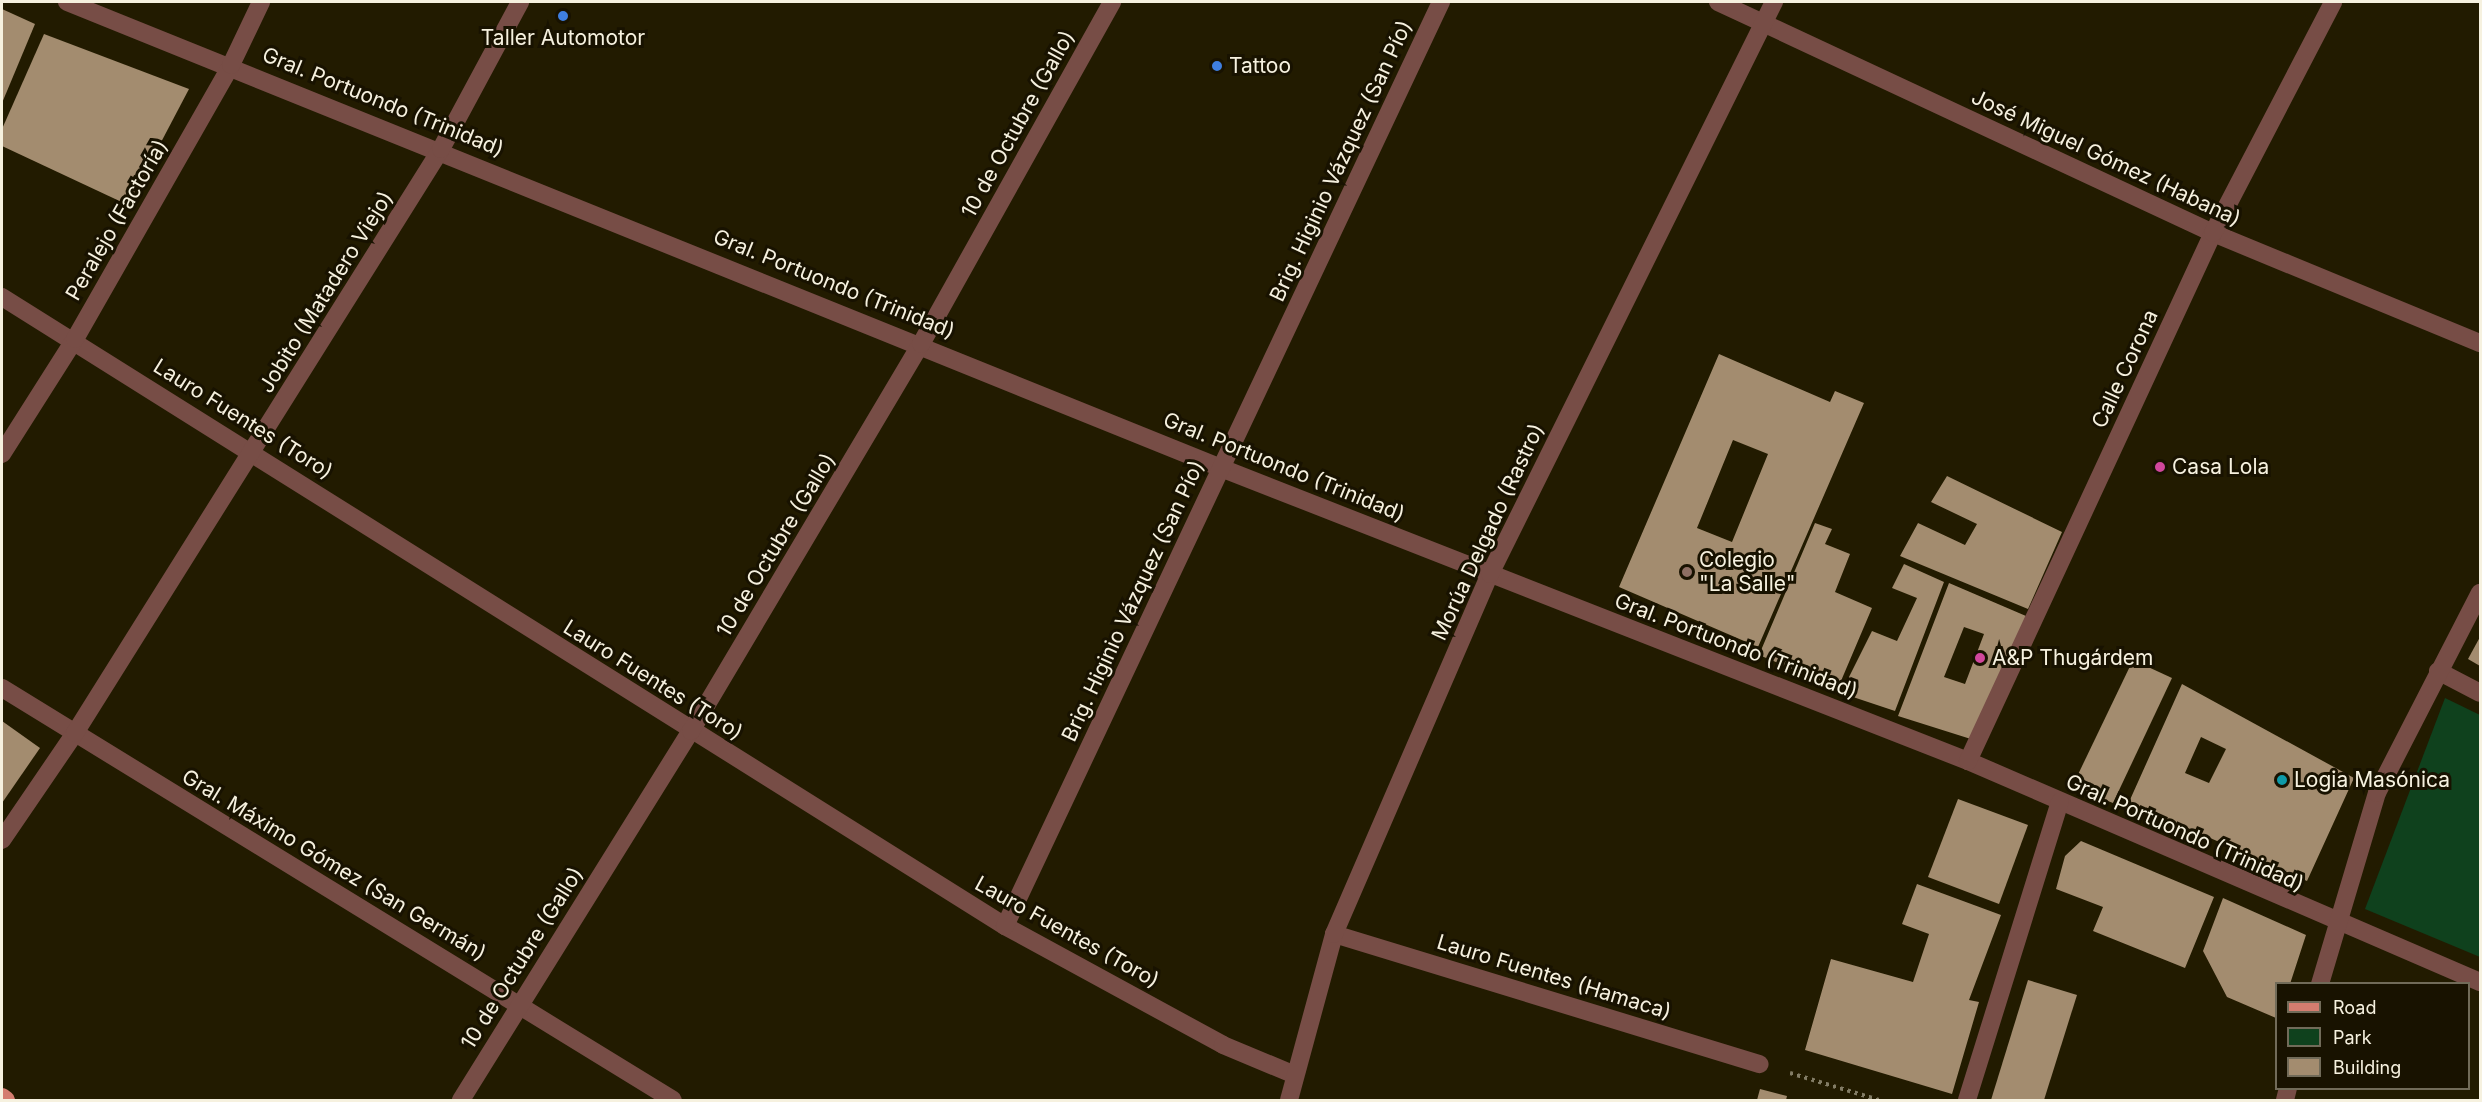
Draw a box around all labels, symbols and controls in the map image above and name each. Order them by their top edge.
marker: Taller Automotor [556,9,570,23]
street label: Brig. Higinio Vázquez (San Pío) [1265,16,1417,306]
place label: Taller Automotor [481,25,645,51]
street label: 10 de Octubre (Gallo) [956,26,1080,222]
street label: Gral. Portuondo (Trinidad) [259,42,507,162]
place label: Tattoo [1229,53,1291,79]
marker: Tattoo [1210,59,1224,73]
street label: José Miguel Gómez (Habana) [1967,84,2245,232]
street label: Peralejo (Factoría) [61,135,173,305]
street label: Jobito (Matadero Viejo) [254,187,398,397]
street label: Gral. Portuondo (Trinidad) [710,224,958,344]
street label: Calle Corona [2087,306,2163,432]
street label: Lauro Fuentes (Toro) [149,354,337,484]
street label: Gral. Portuondo (Trinidad) [1160,407,1408,527]
street label: Morúa Delgado (Rastro) [1427,420,1549,644]
street label: 10 de Octubre (Gallo) [711,449,841,641]
place label: Casa Lola [2172,454,2269,480]
street label: Brig. Higinio Vázquez (San Pío) [1057,456,1209,746]
marker: Casa Lola [2153,460,2167,474]
place label: Colegio "La Salle" [1699,547,1796,597]
marker: Colegio "La Salle" [1680,565,1694,579]
street label: Gral. Portuondo (Trinidad) [1611,588,1861,704]
street label: Lauro Fuentes (Toro) [559,615,747,745]
place label: A&P Thugárdem [1992,645,2153,671]
marker: A&P Thugárdem [1973,651,1987,665]
street label: Gral. Máximo Gómez (San Germán) [177,764,491,966]
place label: Logia Masónica [2294,767,2450,793]
street label: Gral. Portuondo (Trinidad) [2062,769,2308,897]
marker: Logia Masónica [2275,773,2289,787]
street label: 10 de Octubre (Gallo) [456,862,588,1054]
street label: Lauro Fuentes (Toro) [971,871,1163,993]
street label: Lauro Fuentes (Hamaca) [1434,929,1674,1025]
legend [2275,982,2470,1090]
text: Road [2333,997,2376,1018]
text: Park [2333,1027,2372,1048]
text: Building [2333,1057,2401,1078]

